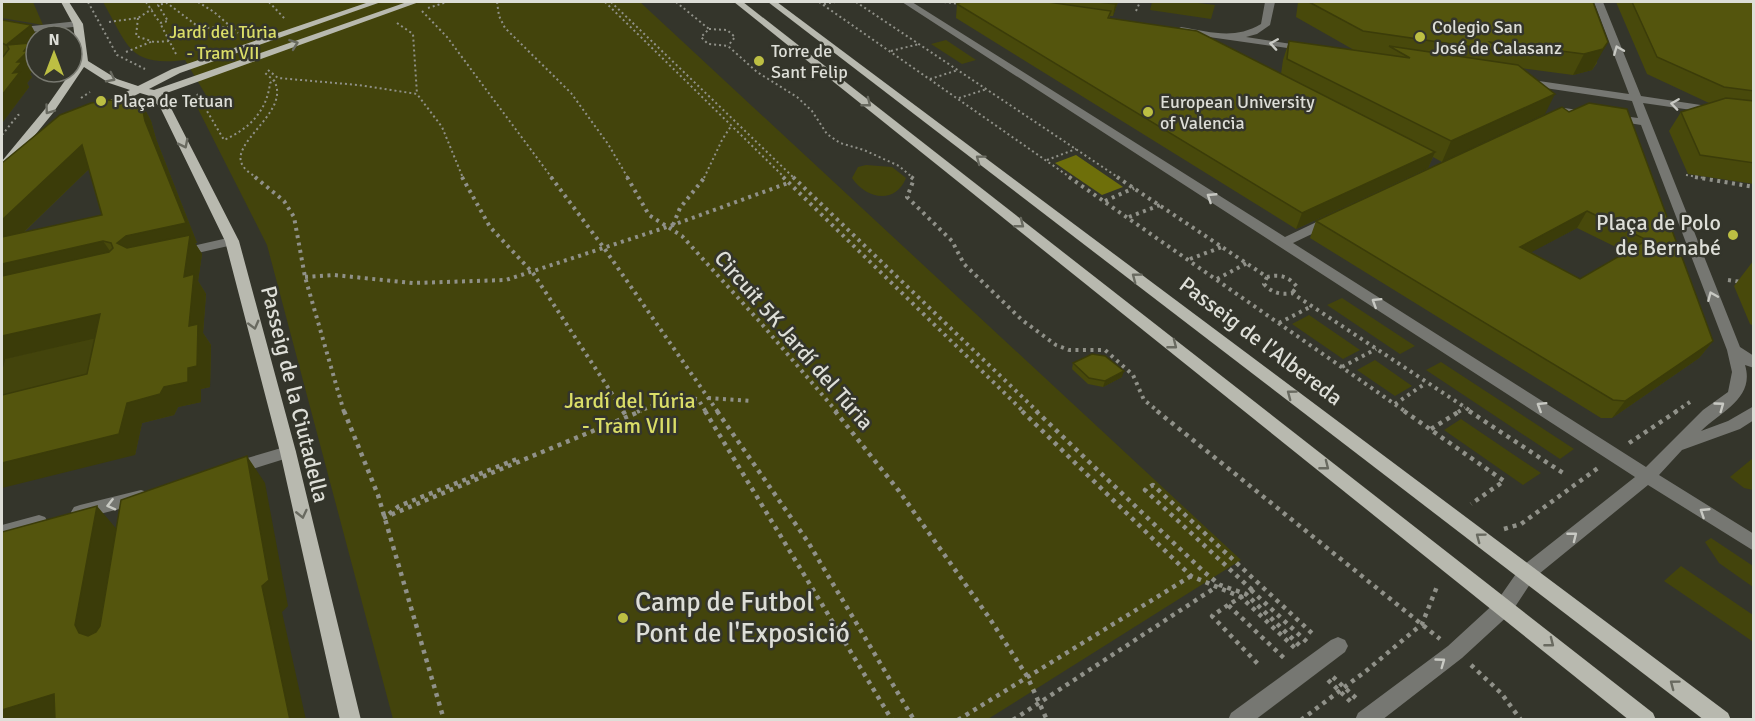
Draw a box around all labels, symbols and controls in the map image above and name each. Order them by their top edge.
place label: Colegio San José de Calasanz [1432,16,1562,59]
park label: Jardí del Túria - Tram VII [169,21,277,64]
north arrow [24,24,84,84]
text: N [48,30,60,50]
marker: Colegio San José de Calasanz [1413,30,1427,44]
one-way arrow [289,39,299,52]
one-way arrow [1270,39,1279,51]
place label: Torre de Sant Felip [771,40,848,83]
one-way arrow [1613,45,1625,56]
marker: Torre de Sant Felip [752,54,766,68]
one-way arrow [104,71,115,83]
place label: Plaça de Tetuan [113,90,233,112]
place label: European University of Valencia [1160,91,1315,134]
marker: Plaça de Tetuan [94,94,108,108]
one-way arrow [860,95,871,106]
one-way arrow [1670,99,1679,111]
one-way arrow [45,103,56,114]
marker: European University of Valencia [1141,105,1155,119]
one-way arrow [177,138,188,149]
one-way arrow [976,156,987,167]
one-way arrow [1207,193,1218,204]
place label: Plaça de Polo de Bernabé [1596,209,1721,261]
one-way arrow [1013,216,1024,227]
marker: Plaça de Polo de Bernabé [1726,228,1740,242]
street label: Circuit 5K Jardí del Túria [709,245,879,435]
street label: Passeig de l'Albereda [1174,271,1348,411]
one-way arrow [1131,273,1142,284]
street label: Passeig de la Ciutadella [255,283,335,505]
one-way arrow [1707,292,1719,303]
one-way arrow [1372,297,1382,309]
one-way arrow [247,320,260,330]
one-way arrow [1166,337,1177,348]
park label: Jardí del Túria - Tram VIII [564,387,696,439]
one-way arrow [1287,391,1298,402]
one-way arrow [1714,402,1725,413]
one-way arrow [1536,403,1547,414]
one-way arrow [1319,458,1330,469]
one-way arrow [106,497,116,510]
one-way arrow [1700,508,1711,519]
one-way arrow [295,509,308,519]
one-way arrow [1566,533,1577,544]
one-way arrow [1476,534,1487,545]
place label: Camp de Futbol Pont de l'Exposició [635,586,850,650]
marker: Camp de Futbol Pont de l'Exposició [616,611,630,625]
one-way arrow [1543,636,1554,647]
one-way arrow [1435,658,1446,669]
one-way arrow [1670,680,1681,691]

